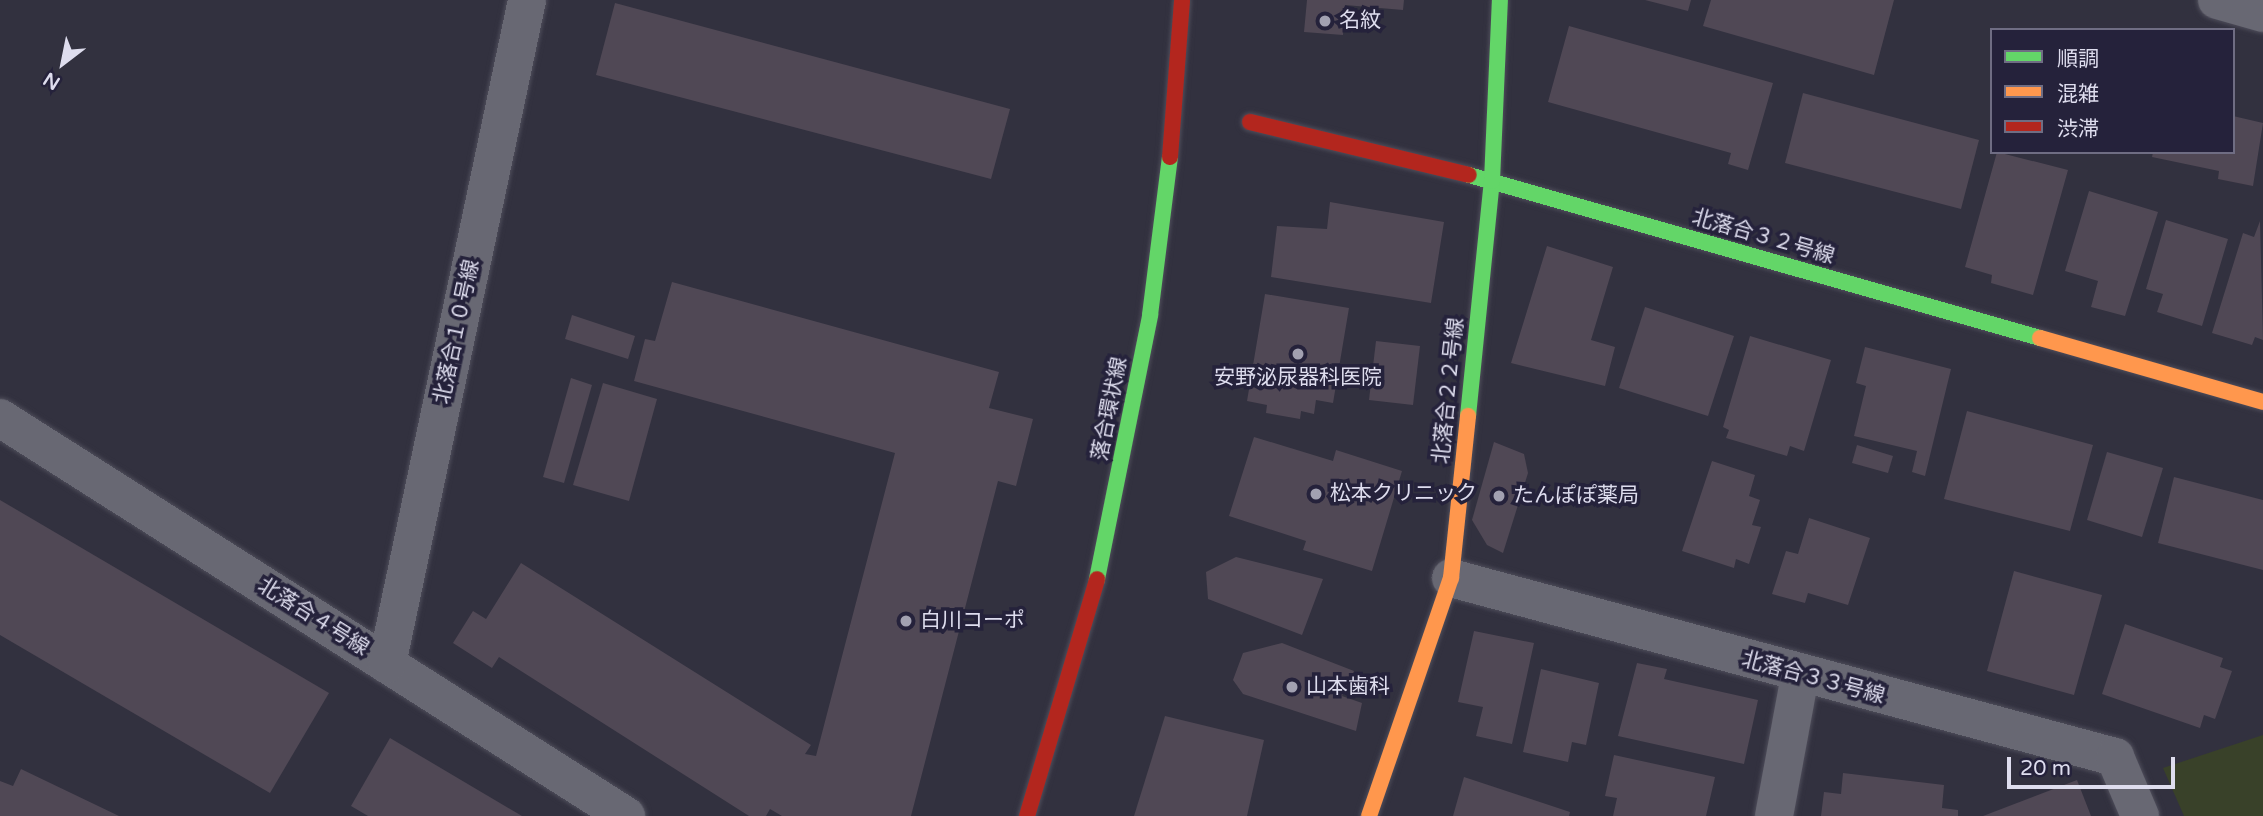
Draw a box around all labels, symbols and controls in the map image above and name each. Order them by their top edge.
place label: 名紋 [1339,8,1381,34]
marker: 名紋 [1317,13,1333,29]
north arrow [28,28,98,98]
legend [1990,28,2235,154]
text: 順調 [2057,47,2099,72]
text: N [40,67,64,94]
text: 混雑 [2057,82,2099,107]
text: 渋滞 [2057,117,2099,142]
street label: 北落合３２号線 [1689,205,1837,269]
street label: 北落合１０号線 [429,257,485,407]
street label: 北落合２２号線 [1429,317,1469,465]
marker: 安野泌尿器科医院 [1290,346,1306,362]
street label: 落合環状線 [1088,355,1132,463]
place label: 安野泌尿器科医院 [1214,365,1382,391]
place label: 松本クリニック [1330,481,1477,507]
place label: たんぽぽ薬局 [1513,483,1639,509]
marker: 松本クリニック [1308,486,1324,502]
marker: たんぽぽ薬局 [1491,488,1507,504]
street label: 北落合４号線 [253,573,373,661]
place label: 白川コーポ [920,608,1025,634]
marker: 白川コーポ [898,613,914,629]
street label: 北落合３３号線 [1739,647,1887,709]
place label: 山本歯科 [1306,674,1390,700]
marker: 山本歯科 [1284,679,1300,695]
scale bar [2011,742,2179,786]
text: 20 m [2020,756,2071,781]

